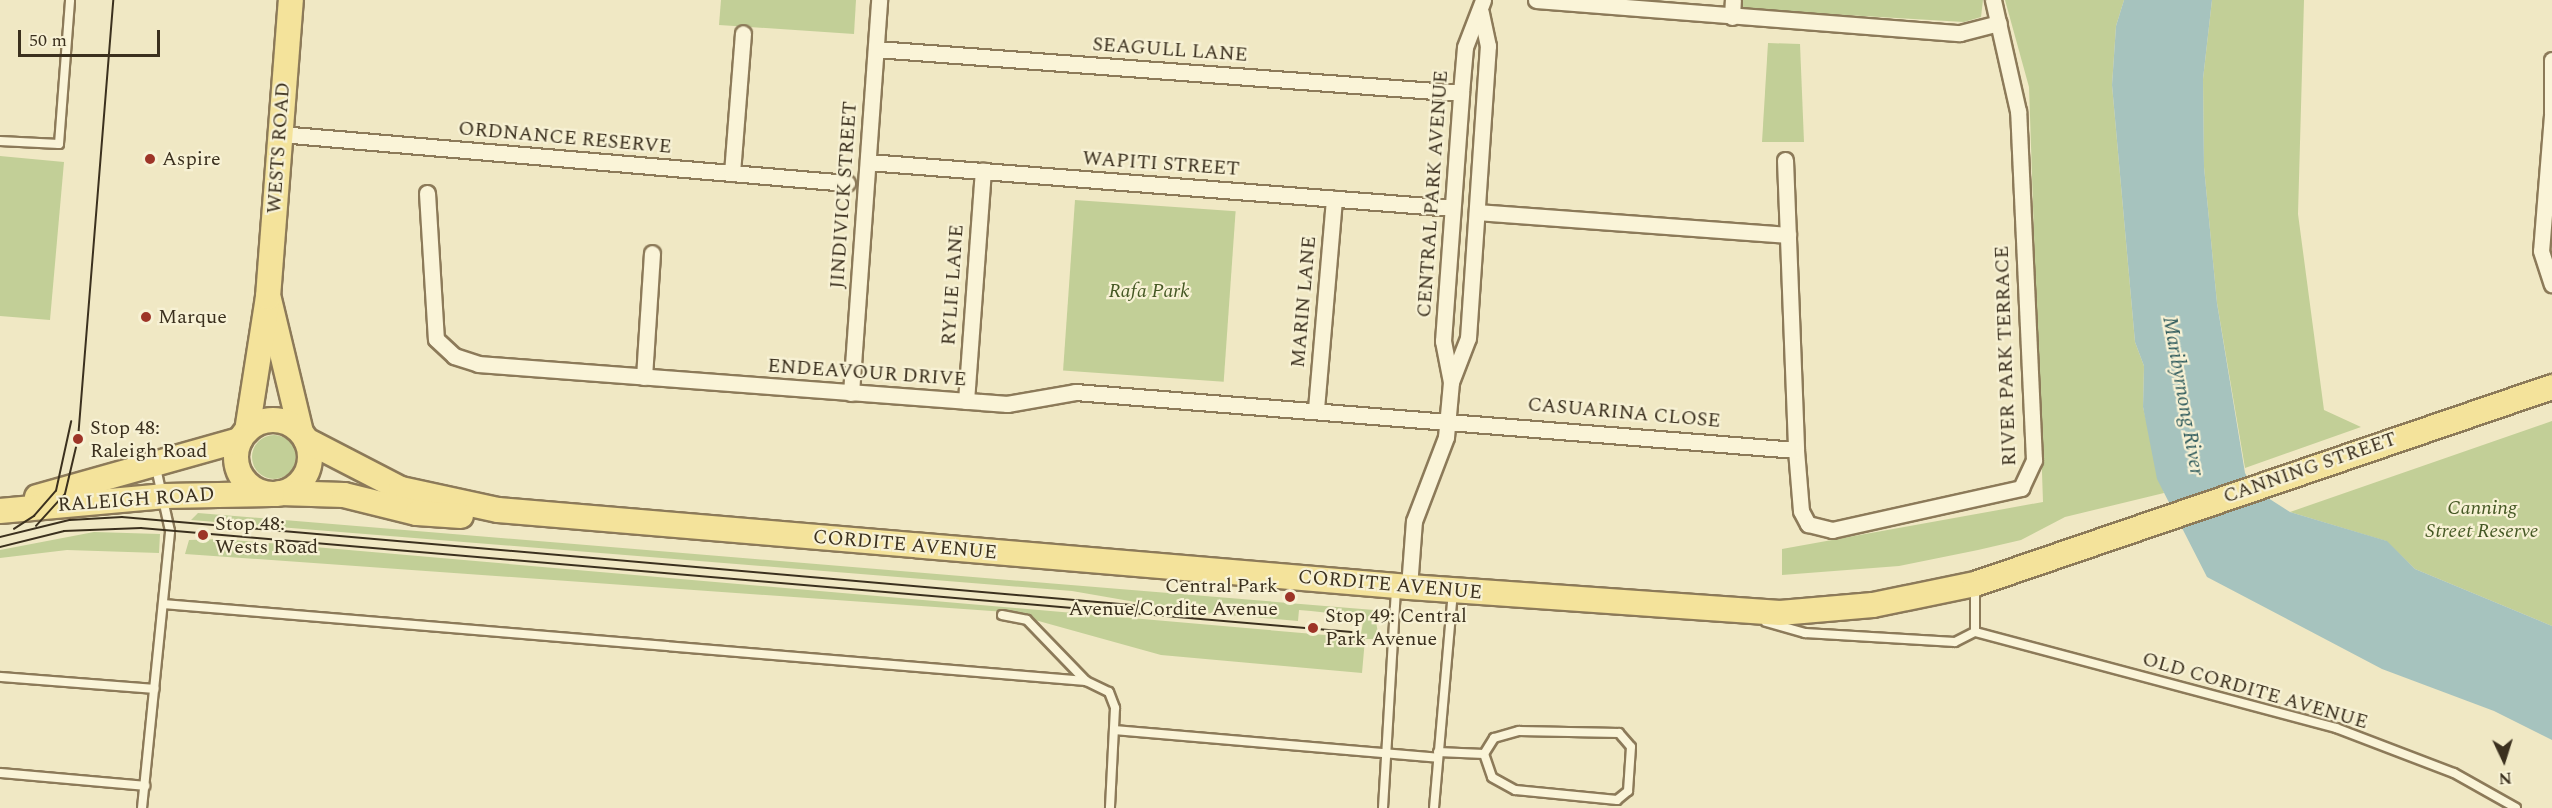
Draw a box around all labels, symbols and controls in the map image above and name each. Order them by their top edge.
scale bar [21,18,164,56]
text: 50 m [29,27,67,54]
street label: SEAGULL LANE [1092,33,1248,67]
street label: CENTRAL PARK AVENUE [1412,70,1454,318]
street label: WESTS ROAD [262,82,296,214]
street label: JINDIVICK STREET [825,100,863,290]
street label: ORDNANCE RESERVE [457,117,673,159]
place label: Aspire [162,147,221,171]
street label: WAPITI STREET [1082,147,1240,181]
marker: Aspire [143,152,157,166]
street label: RYLIE LANE [937,224,969,346]
street label: MARIN LANE [1286,235,1322,369]
street label: RIVER PARK TERRACE [1990,245,2022,467]
park label: Rafa Park [1108,279,1190,303]
place label: Marque [158,305,227,329]
marker: Marque [139,310,153,324]
water label: Maribyrnong River [2157,314,2209,478]
street label: ENDEAVOUR DRIVE [767,354,967,392]
street label: CASUARINA CLOSE [1527,393,1721,433]
place label: Stop 48: Raleigh Road [90,416,207,463]
street label: CANNING STREET [2220,427,2400,509]
marker: Stop 48: Raleigh Road [71,432,85,446]
street label: RALEIGH ROAD [57,483,215,517]
park label: Canning Street Reserve [2426,496,2538,543]
place label: Stop 48: Wests Road [215,512,318,559]
street label: CORDITE AVENUE [812,525,998,565]
marker: Stop 48: Wests Road [196,528,210,542]
street label: CORDITE AVENUE [1297,565,1483,605]
place label: Central Park Avenue/Cordite Avenue [1069,574,1278,621]
marker: Central Park Avenue/Cordite Avenue [1283,590,1297,604]
place label: Stop 49: Central Park Avenue [1325,604,1467,651]
marker: Stop 49: Central Park Avenue [1306,621,1320,635]
street label: OLD CORDITE AVENUE [2139,647,2371,735]
north arrow [2474,730,2534,790]
text: N [2498,766,2513,790]

